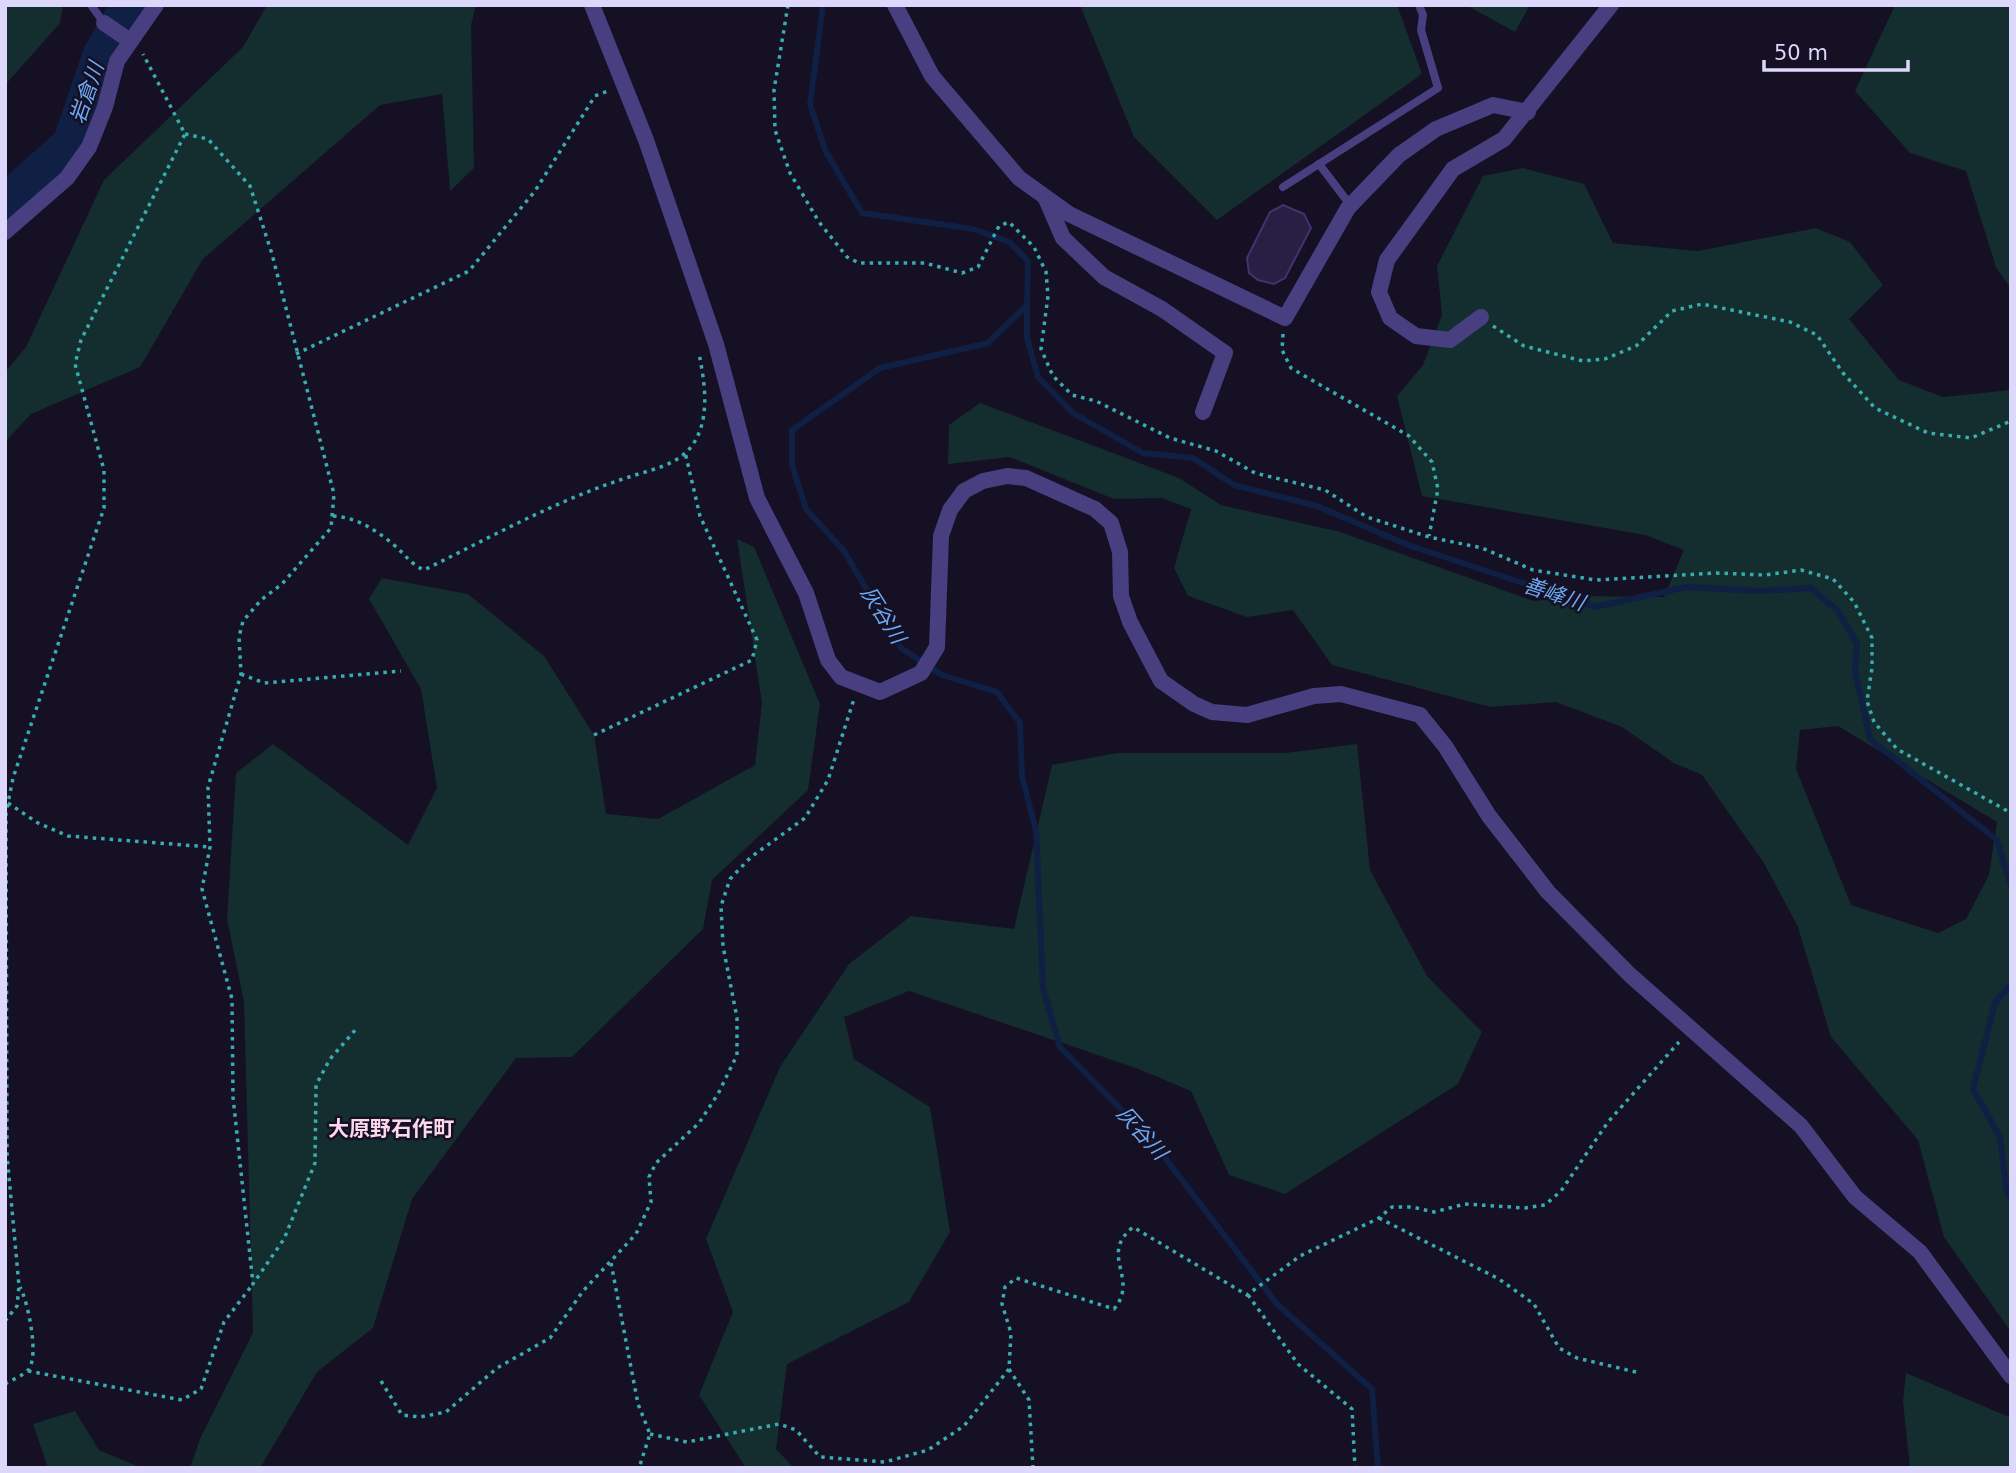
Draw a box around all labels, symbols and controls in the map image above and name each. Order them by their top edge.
scale bar [1764,28,1908,72]
text: 50 m [1774,41,1828,65]
water label: 岩倉川 [65,57,109,127]
water label: 善峰川 [1520,573,1590,616]
water label: 灰谷川 [856,582,911,650]
water label: 灰谷川 [1112,1102,1173,1166]
district label: 大原野石作町 [328,1117,454,1141]

